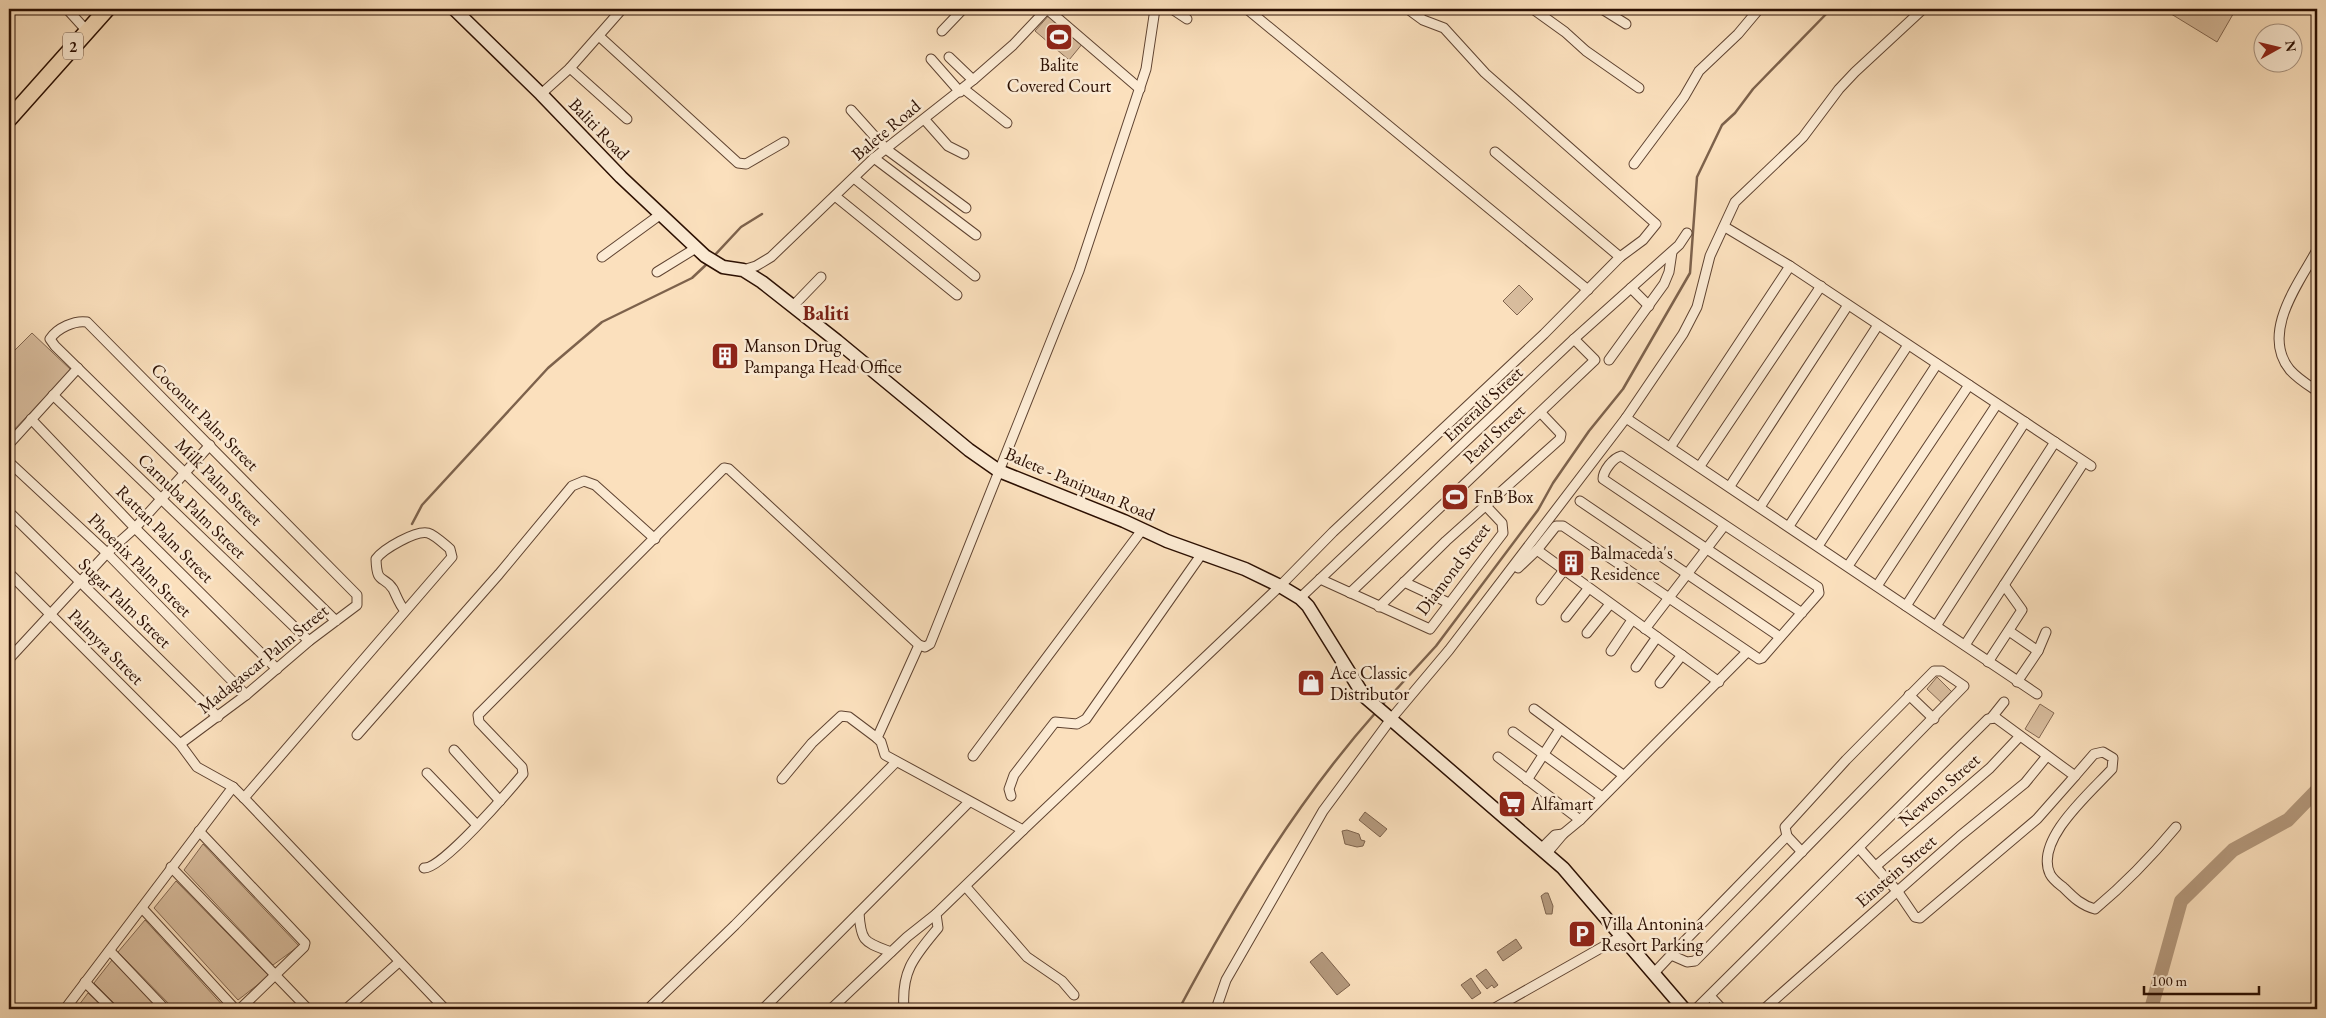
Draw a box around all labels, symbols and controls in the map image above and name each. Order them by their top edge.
sports icon: Balite Covered Court [1044,22,1074,52]
north arrow [2254,22,2304,72]
road number: 2 [63,32,83,59]
text: N [2281,39,2301,54]
place label: Balite Covered Court [1007,53,1111,97]
street label: Baliti Road [564,93,635,165]
street label: Balete Road [846,94,926,165]
district label: Baliti [803,300,849,326]
place label: Manson Drug Pampanga Head Office [744,334,902,378]
building icon: Manson Drug Pampanga Head Office [710,341,740,371]
street label: Coconut Palm Street [146,358,264,476]
street label: Emerald Street [1438,361,1528,446]
street label: Pearl Street [1458,399,1530,468]
street label: Milk Palm Street [171,433,268,531]
street label: Balete - Panipuan Road [1002,442,1160,526]
street label: Carnuba Palm Street [133,448,252,564]
street label: Rattan Palm Street [112,480,219,588]
sports icon: FnB Box [1440,482,1470,512]
place label: FnB Box [1474,485,1534,508]
street label: Phoenix Palm Street [83,508,198,622]
street label: Diamond Street [1410,518,1495,619]
place label: Balmaceda's Residence [1590,541,1673,585]
building icon: Balmaceda's Residence [1556,548,1586,578]
street label: Sugar Palm Street [74,553,177,653]
street label: Madagascar Palm Street [193,599,333,718]
street label: Palmyra Street [64,604,149,690]
place label: Ace Classic Distributor [1329,661,1409,705]
shop icon: Ace Classic Distributor [1296,668,1326,698]
street label: Newton Street [1893,748,1985,831]
supermarket icon: Alfamart [1497,789,1527,819]
place label: Alfamart [1530,792,1593,815]
street label: Einstein Street [1851,829,1941,912]
place label: Villa Antonina Resort Parking [1601,912,1705,956]
parking icon: Villa Antonina Resort Parking [1567,919,1597,949]
scale bar [2144,963,2258,995]
text: 100 m [2151,971,2188,990]

